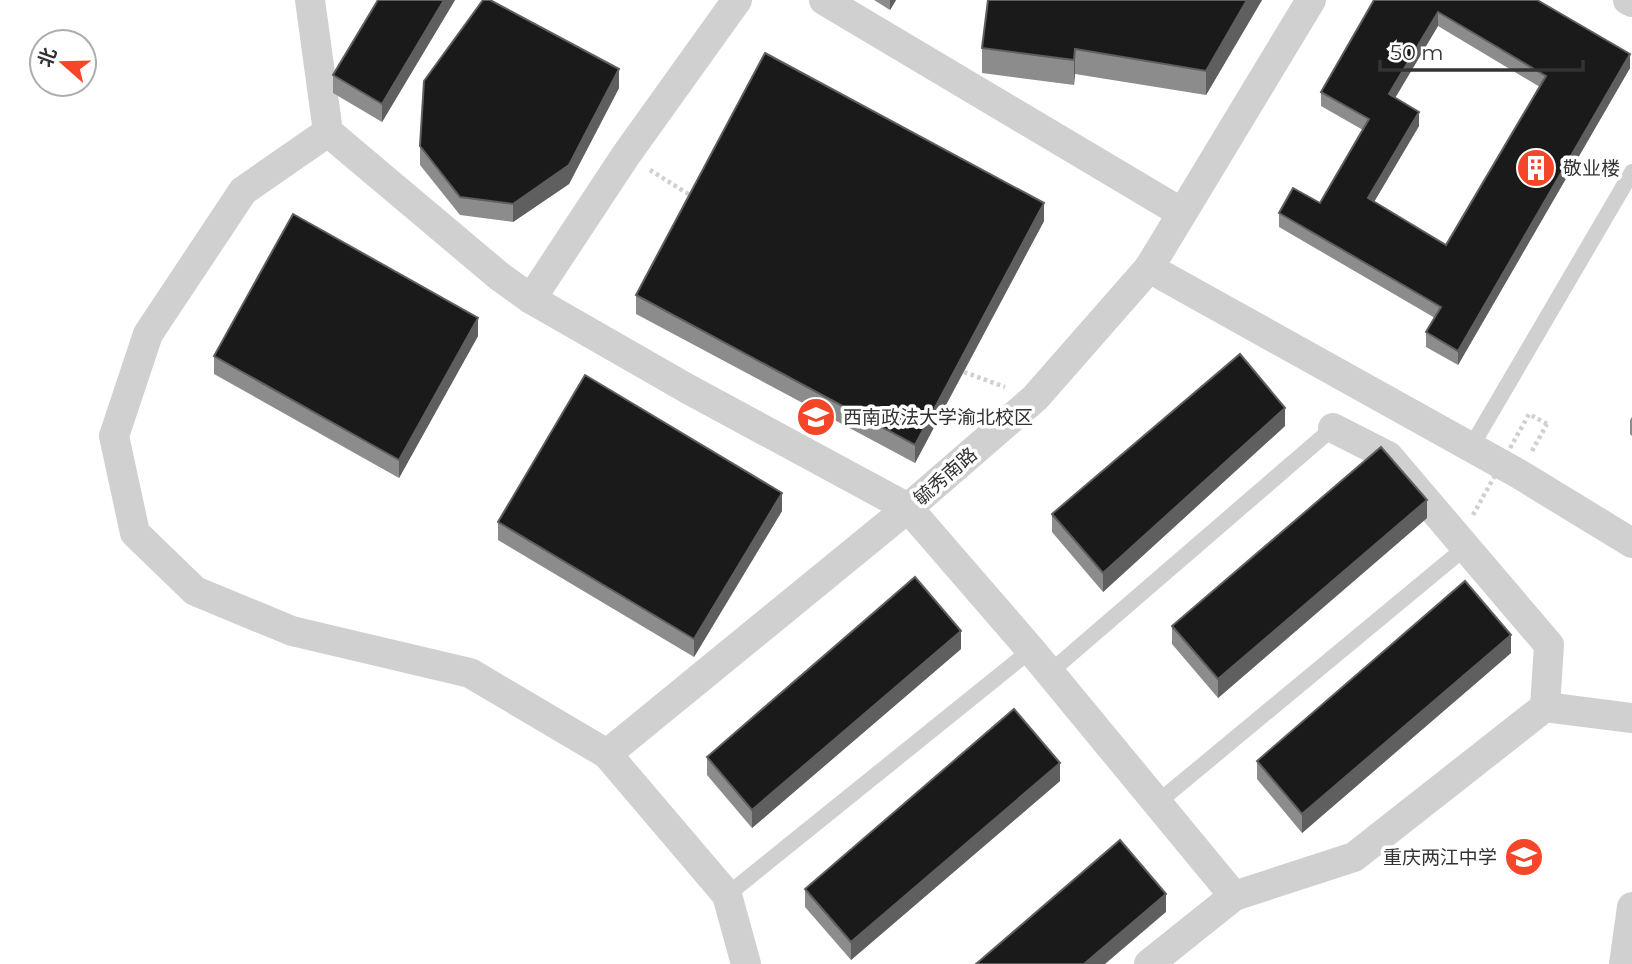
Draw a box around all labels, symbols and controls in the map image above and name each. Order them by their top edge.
north arrow [28,28,98,98]
scale bar [1380,28,1583,72]
text: 50 m [1390,40,1444,65]
text: 北 [33,44,62,70]
building icon: 敬业楼 [1515,147,1557,189]
place label: 敬业楼 [1563,157,1620,180]
school or university icon: 西南政法大学渝北校区 [795,396,837,438]
place label: 西南政法大学渝北校区 [843,406,1033,429]
street label: 毓秀南路 [909,443,982,510]
school or university icon: 重庆两江中学 [1503,836,1545,878]
place label: 重庆两江中学 [1383,846,1497,869]

